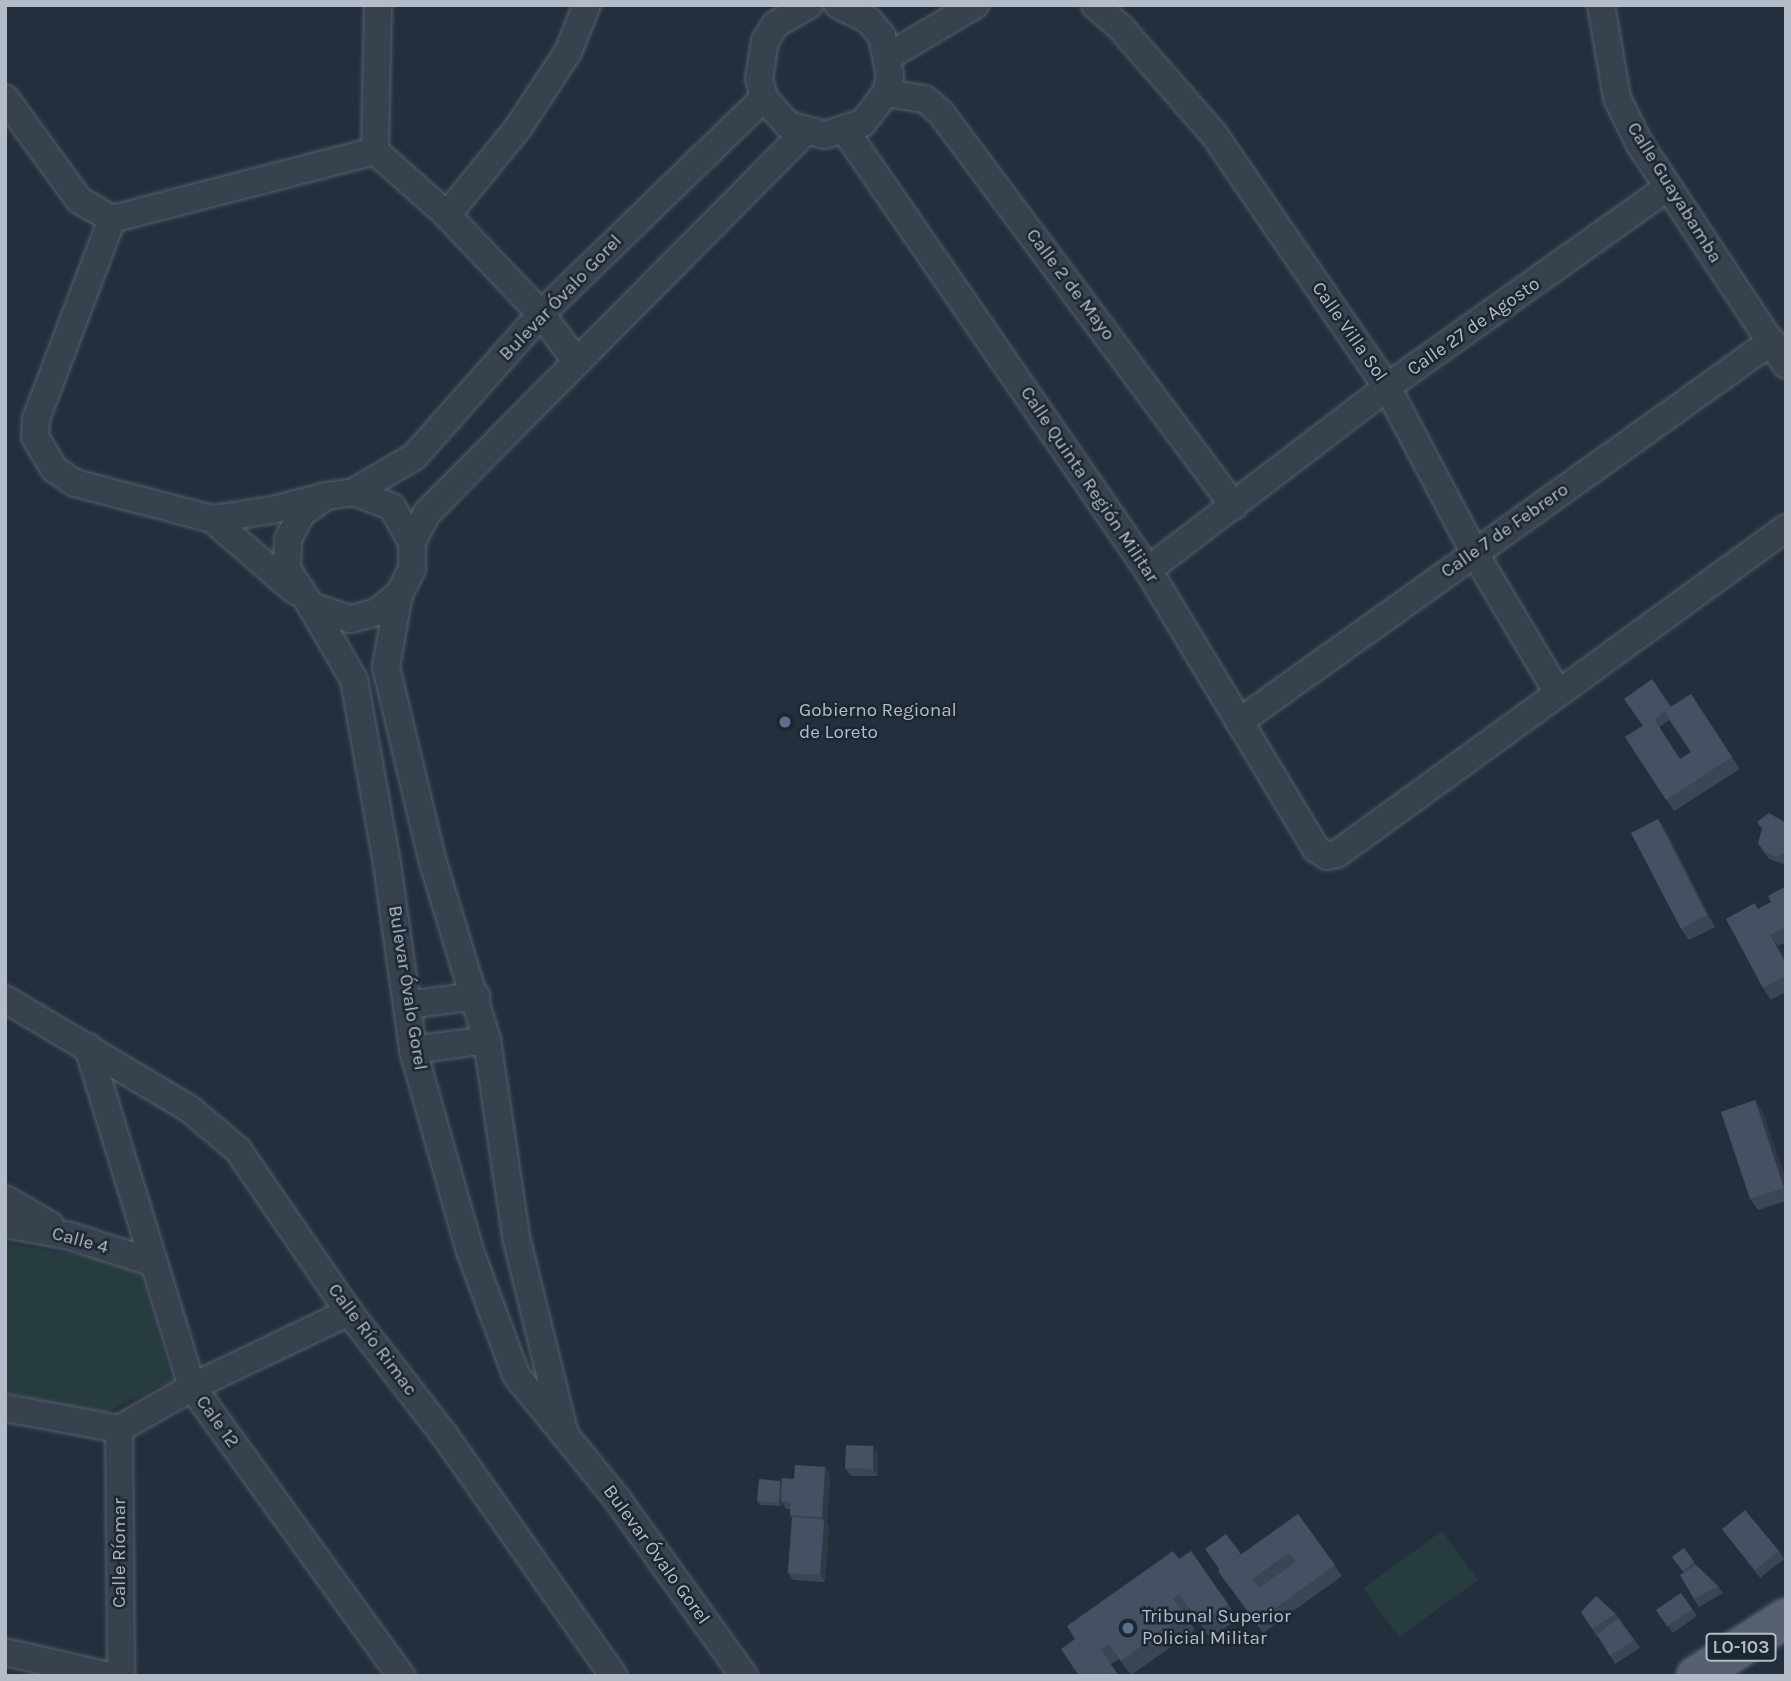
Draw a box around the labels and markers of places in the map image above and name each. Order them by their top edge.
place label: Gobierno Regional de Loreto [799,700,957,744]
marker: Gobierno Regional de Loreto [777,714,793,730]
place label: Tribunal Superior Policial Militar [1142,1606,1291,1650]
marker: Tribunal Superior Policial Militar [1120,1620,1136,1636]

